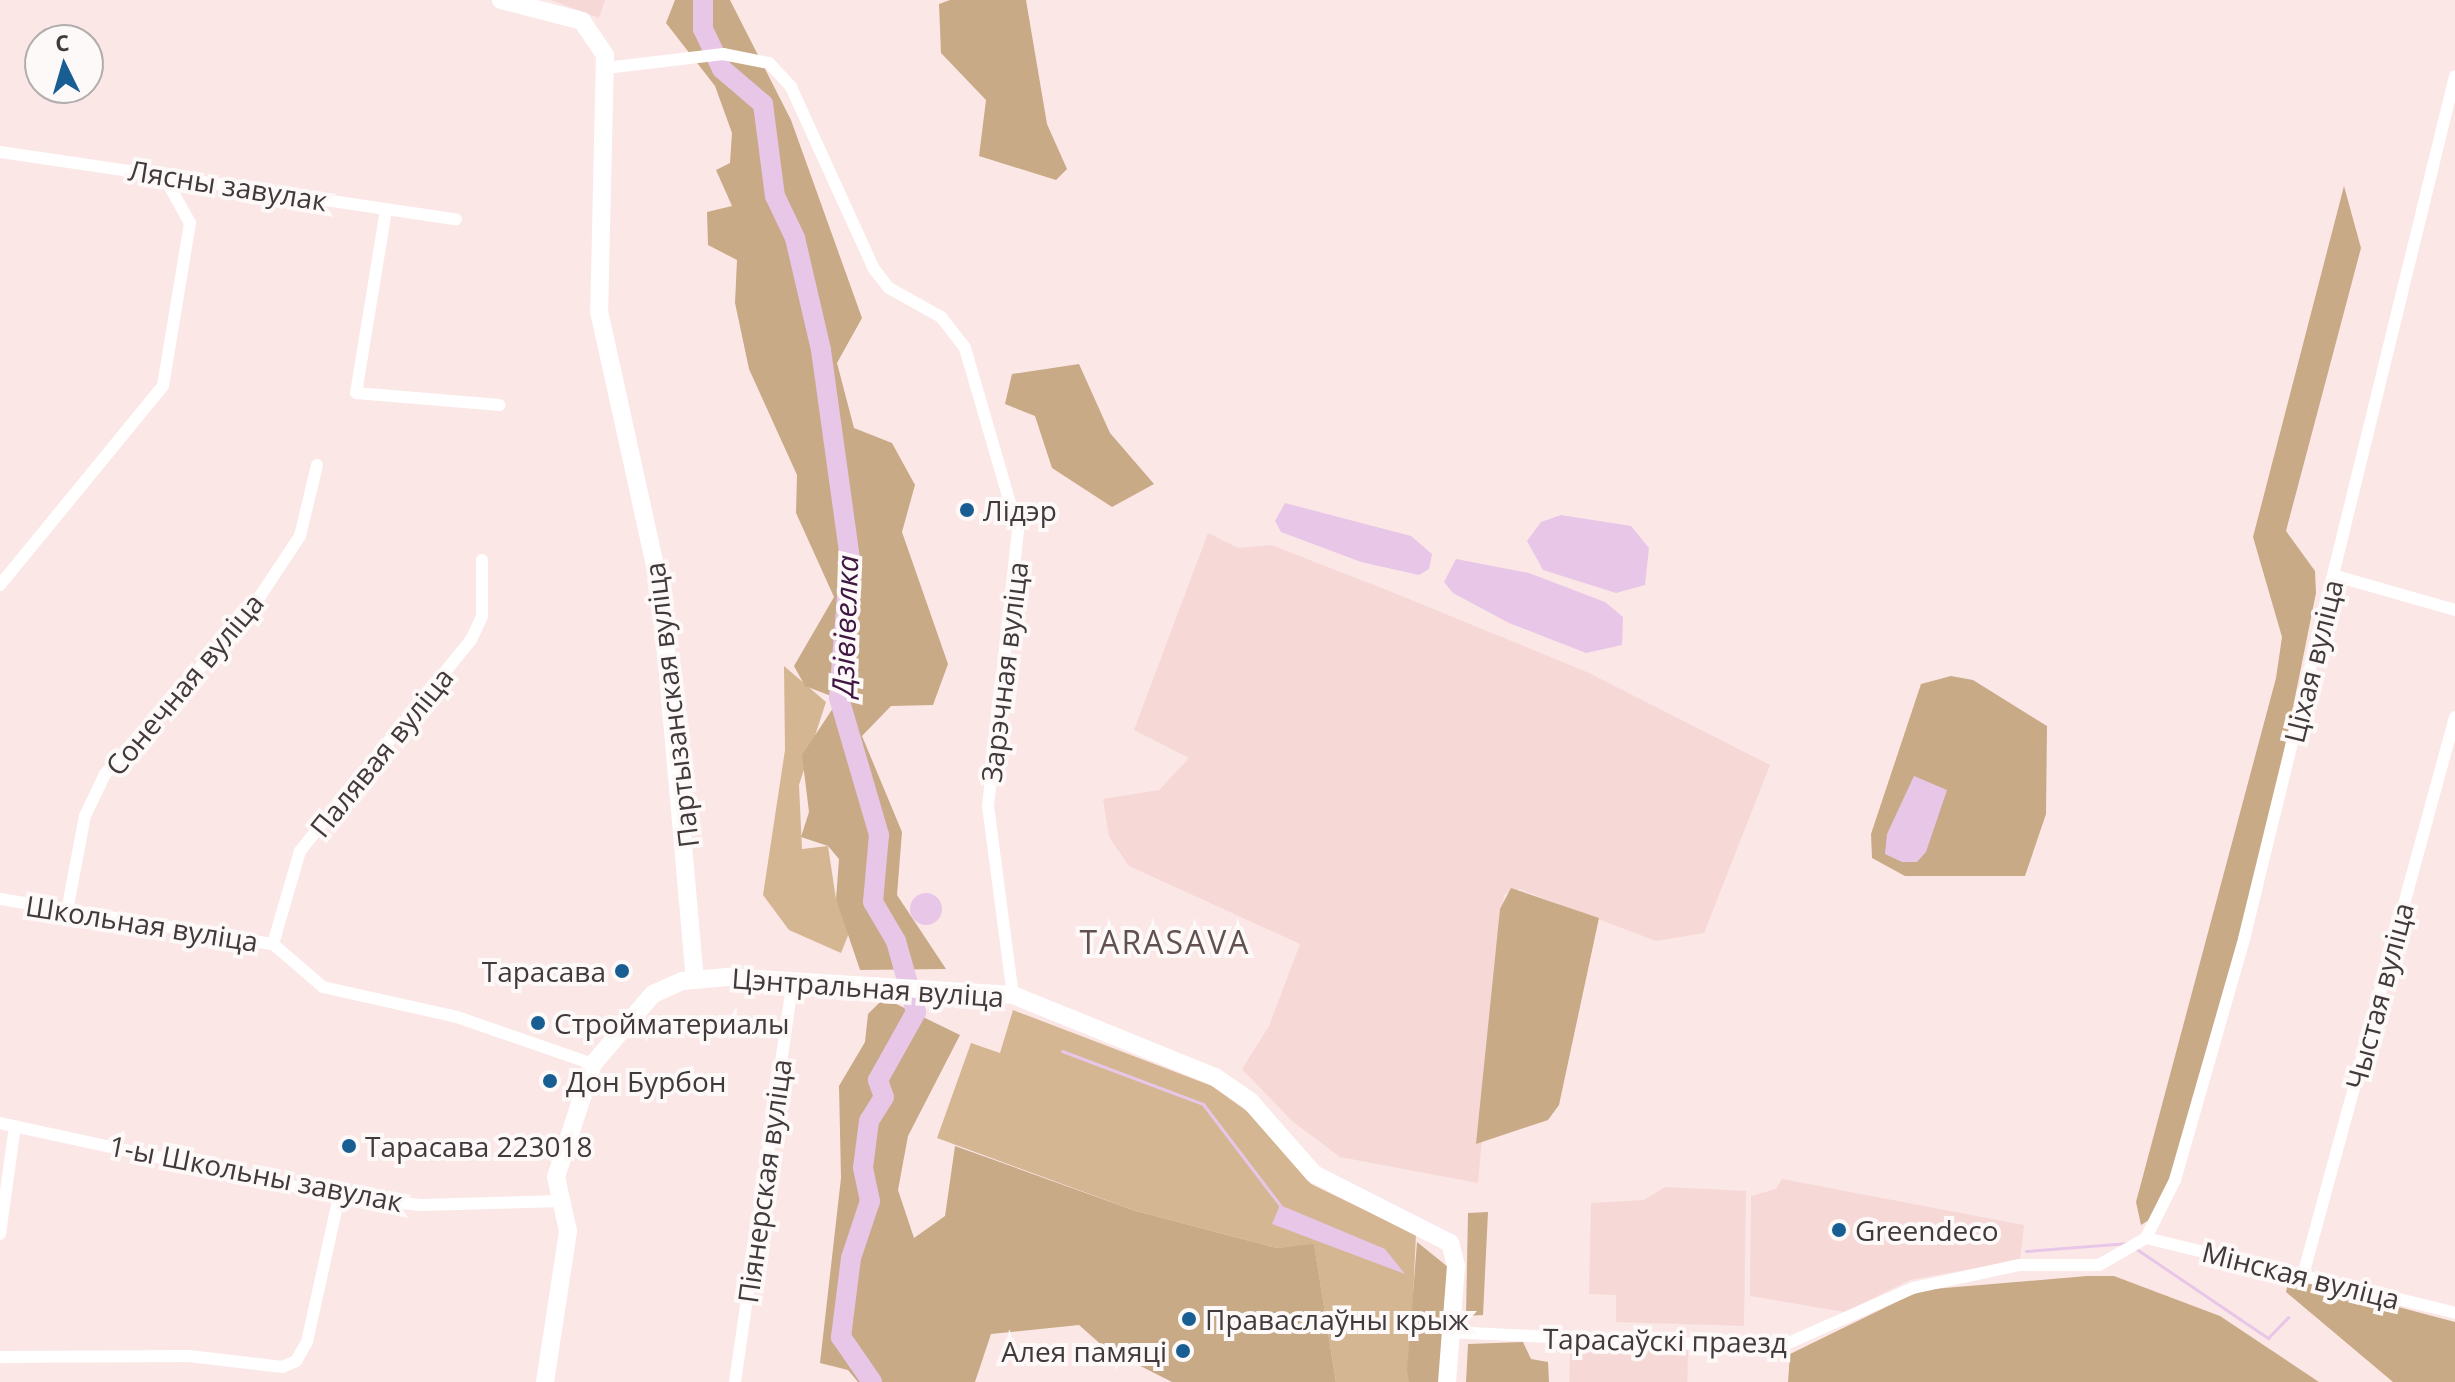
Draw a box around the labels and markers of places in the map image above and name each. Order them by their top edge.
place label: Лідэр [983,493,1057,527]
marker: Лідэр [958,501,976,519]
place label: Тарасава [482,954,606,988]
marker: Тарасава [613,962,631,980]
place label: Стройматериалы [554,1006,790,1040]
marker: Стройматериалы [529,1014,547,1032]
place label: Дон Бурбон [566,1064,726,1098]
marker: Дон Бурбон [541,1072,559,1090]
place label: Тарасава 223018 [365,1129,593,1163]
marker: Тарасава 223018 [340,1137,358,1155]
place label: Greendeco [1855,1213,1999,1247]
marker: Greendeco [1830,1221,1848,1239]
place label: Праваслаўны крыж [1205,1302,1469,1336]
marker: Праваслаўны крыж [1180,1310,1198,1328]
place label: Алея памяці [1001,1334,1167,1368]
marker: Алея памяці [1174,1342,1192,1360]

